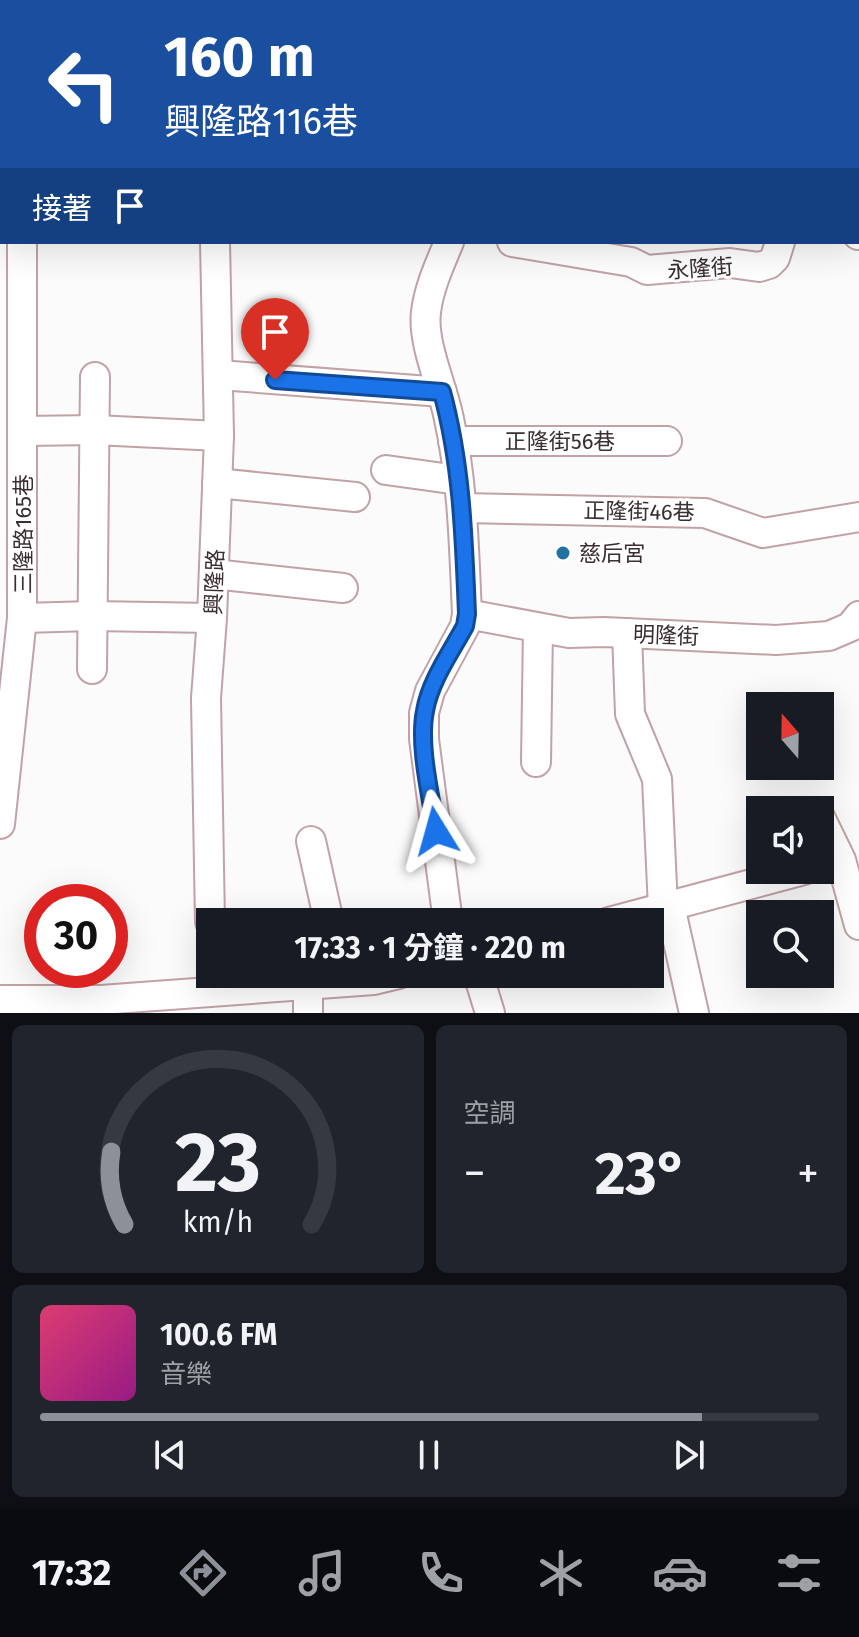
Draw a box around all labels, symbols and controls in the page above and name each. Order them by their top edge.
text: 160 m [164,24,315,91]
icon: left [32,32,136,136]
text: 興隆路116巷 [164,100,358,144]
icon: arrive [108,184,152,228]
text: 接著 [32,191,92,227]
street label: 永隆街 [666,253,734,284]
pin [241,298,309,380]
icon: arrive [253,310,297,354]
street label: 正隆街56巷 [505,428,615,455]
street label: 三隆路165巷 [10,474,37,594]
street label: 正隆街46巷 [583,497,695,526]
place label: 慈后宮 [579,540,645,567]
marker: 慈后宮 [554,544,572,562]
street label: 興隆路 [200,549,229,615]
street label: 明隆街 [633,621,699,650]
north arrow [746,692,834,780]
map controls [746,692,834,988]
position arrow [394,789,478,873]
button: sound [746,796,834,884]
speed limit sign: 30 [24,884,128,988]
button: search [746,900,834,988]
text: 17:33 · 1 分鐘 · 220 m [294,930,566,966]
text: 空調 [464,1098,516,1129]
text: 23 [175,1113,261,1213]
text: 23° [595,1138,688,1210]
text: − [464,1147,486,1200]
text: + [797,1147,819,1200]
text: km/h [182,1205,253,1240]
text: 100.6 FM [160,1317,277,1353]
text: 音樂 [160,1359,212,1390]
icon: previous [148,1433,192,1477]
icon: pause [407,1433,451,1477]
icon: next [667,1433,711,1477]
icon: directions [175,1545,231,1601]
icon: music [294,1545,350,1601]
icon: phone [413,1545,469,1601]
icon: climate [533,1545,589,1601]
icon: car [652,1545,708,1601]
icon: filters [771,1545,827,1601]
text: 17:32 [32,1551,111,1595]

